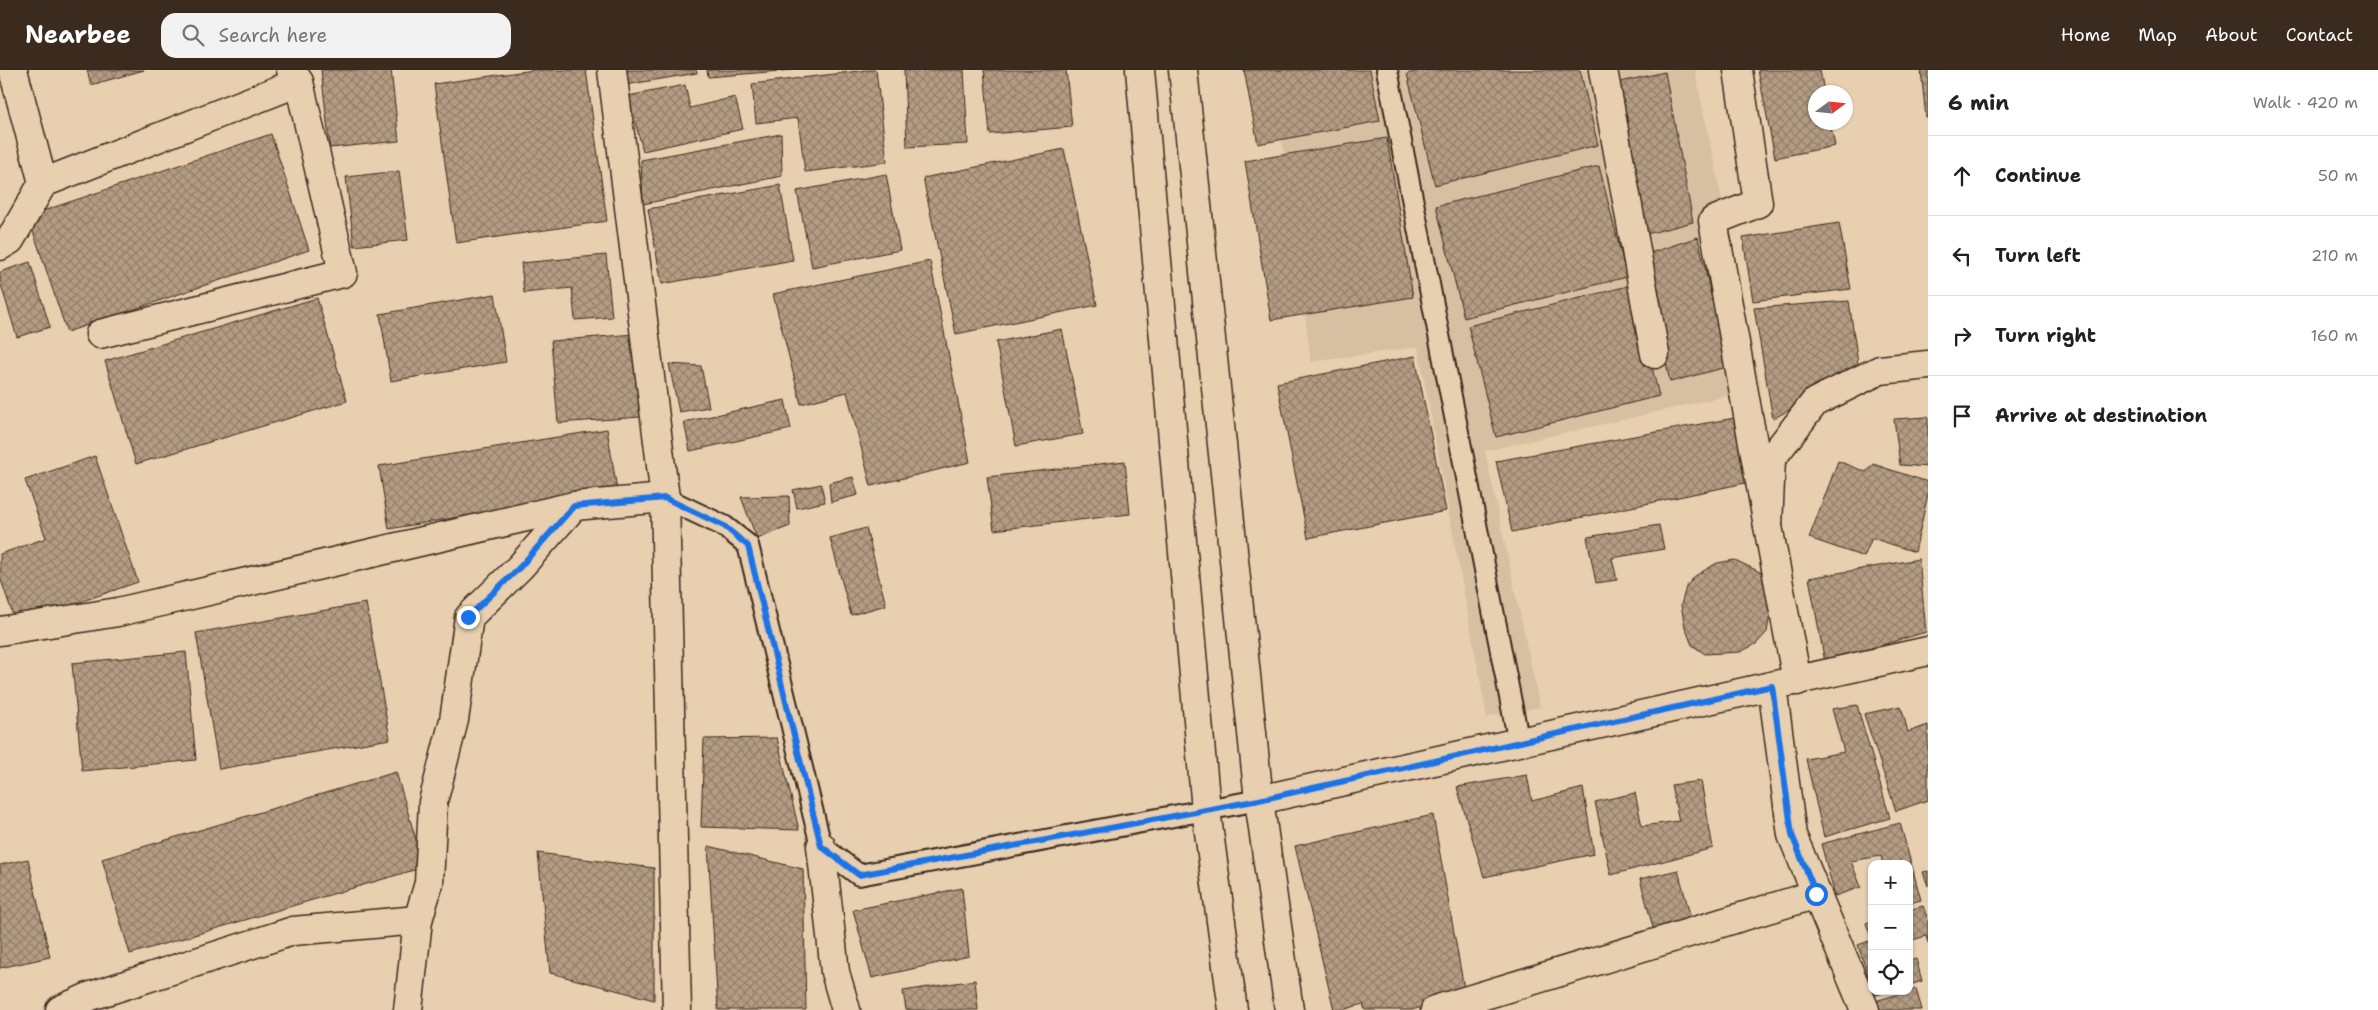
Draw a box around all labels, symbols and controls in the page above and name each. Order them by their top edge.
search box [161,13,511,58]
text: Nearbee [25,19,131,51]
icon: search [179,21,207,49]
text: Search here [219,23,327,48]
text: Home [2061,23,2110,47]
text: Map [2138,23,2177,47]
text: About [2205,23,2258,47]
text: Contact [2286,23,2353,47]
north arrow [1808,85,1853,130]
text: 6 min [1948,89,2009,117]
text: Walk · 420 m [2253,92,2358,113]
icon: ahead [1948,162,1976,190]
text: Continue [1995,163,2081,188]
text: 50 m [2318,165,2358,186]
icon: left [1948,242,1976,270]
text: Turn left [1995,243,2081,268]
text: 210 m [2311,245,2358,266]
icon: right [1948,322,1976,350]
text: Turn right [1995,323,2096,348]
text: 160 m [2311,325,2358,346]
icon: arrive [1948,402,1976,430]
text: Arrive at destination [1995,403,2207,428]
route end [457,606,480,629]
map controls [1868,860,1913,995]
button: + [1868,860,1913,905]
route start [1805,883,1828,906]
button: − [1868,905,1913,950]
button: locate [1868,950,1913,995]

